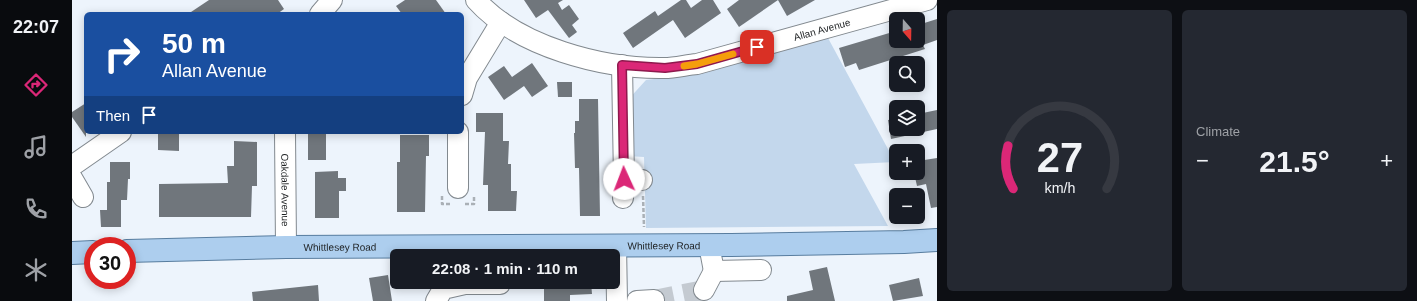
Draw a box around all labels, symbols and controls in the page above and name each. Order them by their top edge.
north arrow [889,12,925,48]
map controls [889,12,925,224]
street label: Allan Avenue [792,16,852,42]
text: 22:07 [13,17,59,37]
icon: right [96,28,148,80]
text: 50 m [162,28,226,59]
pin [740,30,774,64]
icon: arrive [746,36,768,58]
button: search [889,56,925,92]
text: Allan Avenue [162,61,267,81]
icon: directions [22,71,50,99]
button: layers [889,100,925,136]
icon: arrive [138,104,160,126]
text: Then [96,107,130,124]
text: Climate [1196,124,1240,139]
icon: music [22,133,50,161]
text: 27 [1036,133,1083,180]
button: + [889,144,925,180]
text: 21.5° [1259,145,1330,178]
text: − [1196,148,1209,173]
text: + [1380,148,1393,173]
street label: Oakdale Avenue [280,153,291,227]
position arrow [603,158,645,200]
text: km/h [1044,179,1075,195]
button: − [889,188,925,224]
icon: phone [22,195,50,223]
speed limit sign: 30 [84,237,136,289]
street label: Whittlesey Road [627,240,700,251]
street label: Whittlesey Road [303,241,376,252]
icon: climate [22,256,50,284]
text: 22:08 · 1 min · 110 m [432,260,578,277]

